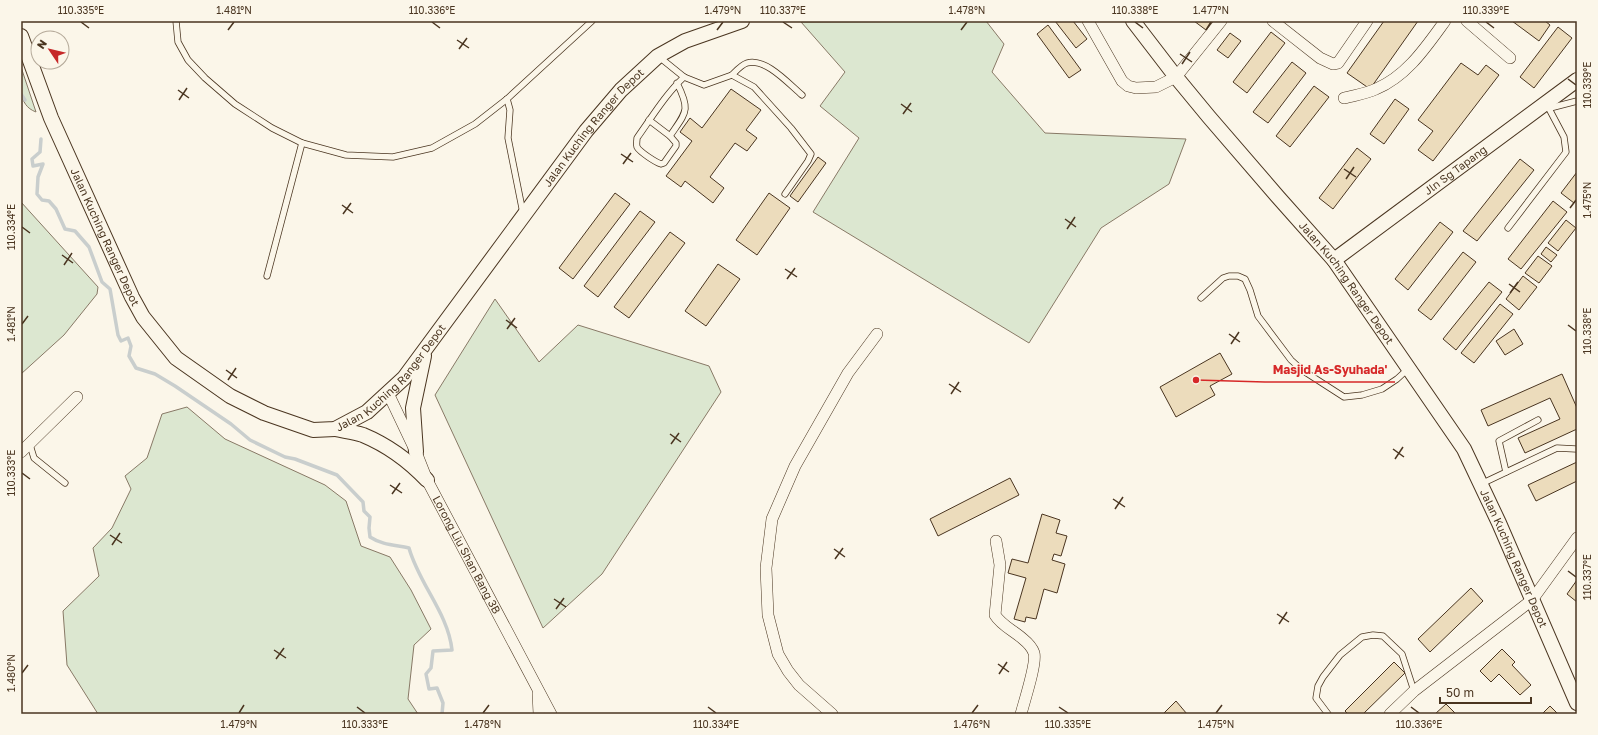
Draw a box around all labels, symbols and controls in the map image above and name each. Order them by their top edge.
text: 110.335°E [58,4,104,16]
text: 1.481°N [216,4,252,16]
text: 110.336°E [409,4,455,16]
text: 1.479°N [705,4,741,16]
text: 110.337°E [760,4,806,16]
text: 1.478°N [949,4,985,16]
text: 110.338°E [1112,4,1158,16]
text: 1.477°N [1193,4,1229,16]
text: 110.339°E [1463,4,1509,16]
north arrow [30,30,70,70]
text: N [34,37,49,51]
text: 110.339°E [1581,62,1593,108]
street label: Jalan Kuching Ranger Depot [540,65,646,189]
street label: Jln Sg Tapang [1421,142,1489,197]
street label: Jalan Kuching Ranger Depot [68,166,143,308]
text: 1.475°N [1581,182,1593,218]
text: 110.334°E [5,204,17,250]
street label: Jalan Kuching Ranger Depot [1297,218,1397,346]
text: 1.481°N [5,306,17,342]
text: 110.338°E [1581,308,1593,354]
street label: Jalan Kuching Ranger Depot [333,321,448,433]
callout: Masjid As-Syuhada' [1265,358,1395,382]
text: Masjid As-Syuhada' [1273,362,1387,377]
text: 110.333°E [5,450,17,496]
street label: Jalan Kuching Ranger Depot [1478,487,1551,629]
street label: Lorong Liu Shan Bang 3B [430,493,504,616]
text: 110.337°E [1581,554,1593,600]
text: 1.480°N [5,654,17,692]
scale bar [1440,679,1531,705]
text: 50 m [1446,685,1474,700]
text: 1.479°N [221,718,257,730]
text: 110.333°E [342,718,388,730]
text: 1.478°N [465,718,501,730]
text: 110.334°E [693,718,739,730]
text: 1.476°N [954,718,990,730]
text: 110.335°E [1045,718,1091,730]
text: 1.475°N [1198,718,1234,730]
text: 110.336°E [1396,718,1442,730]

